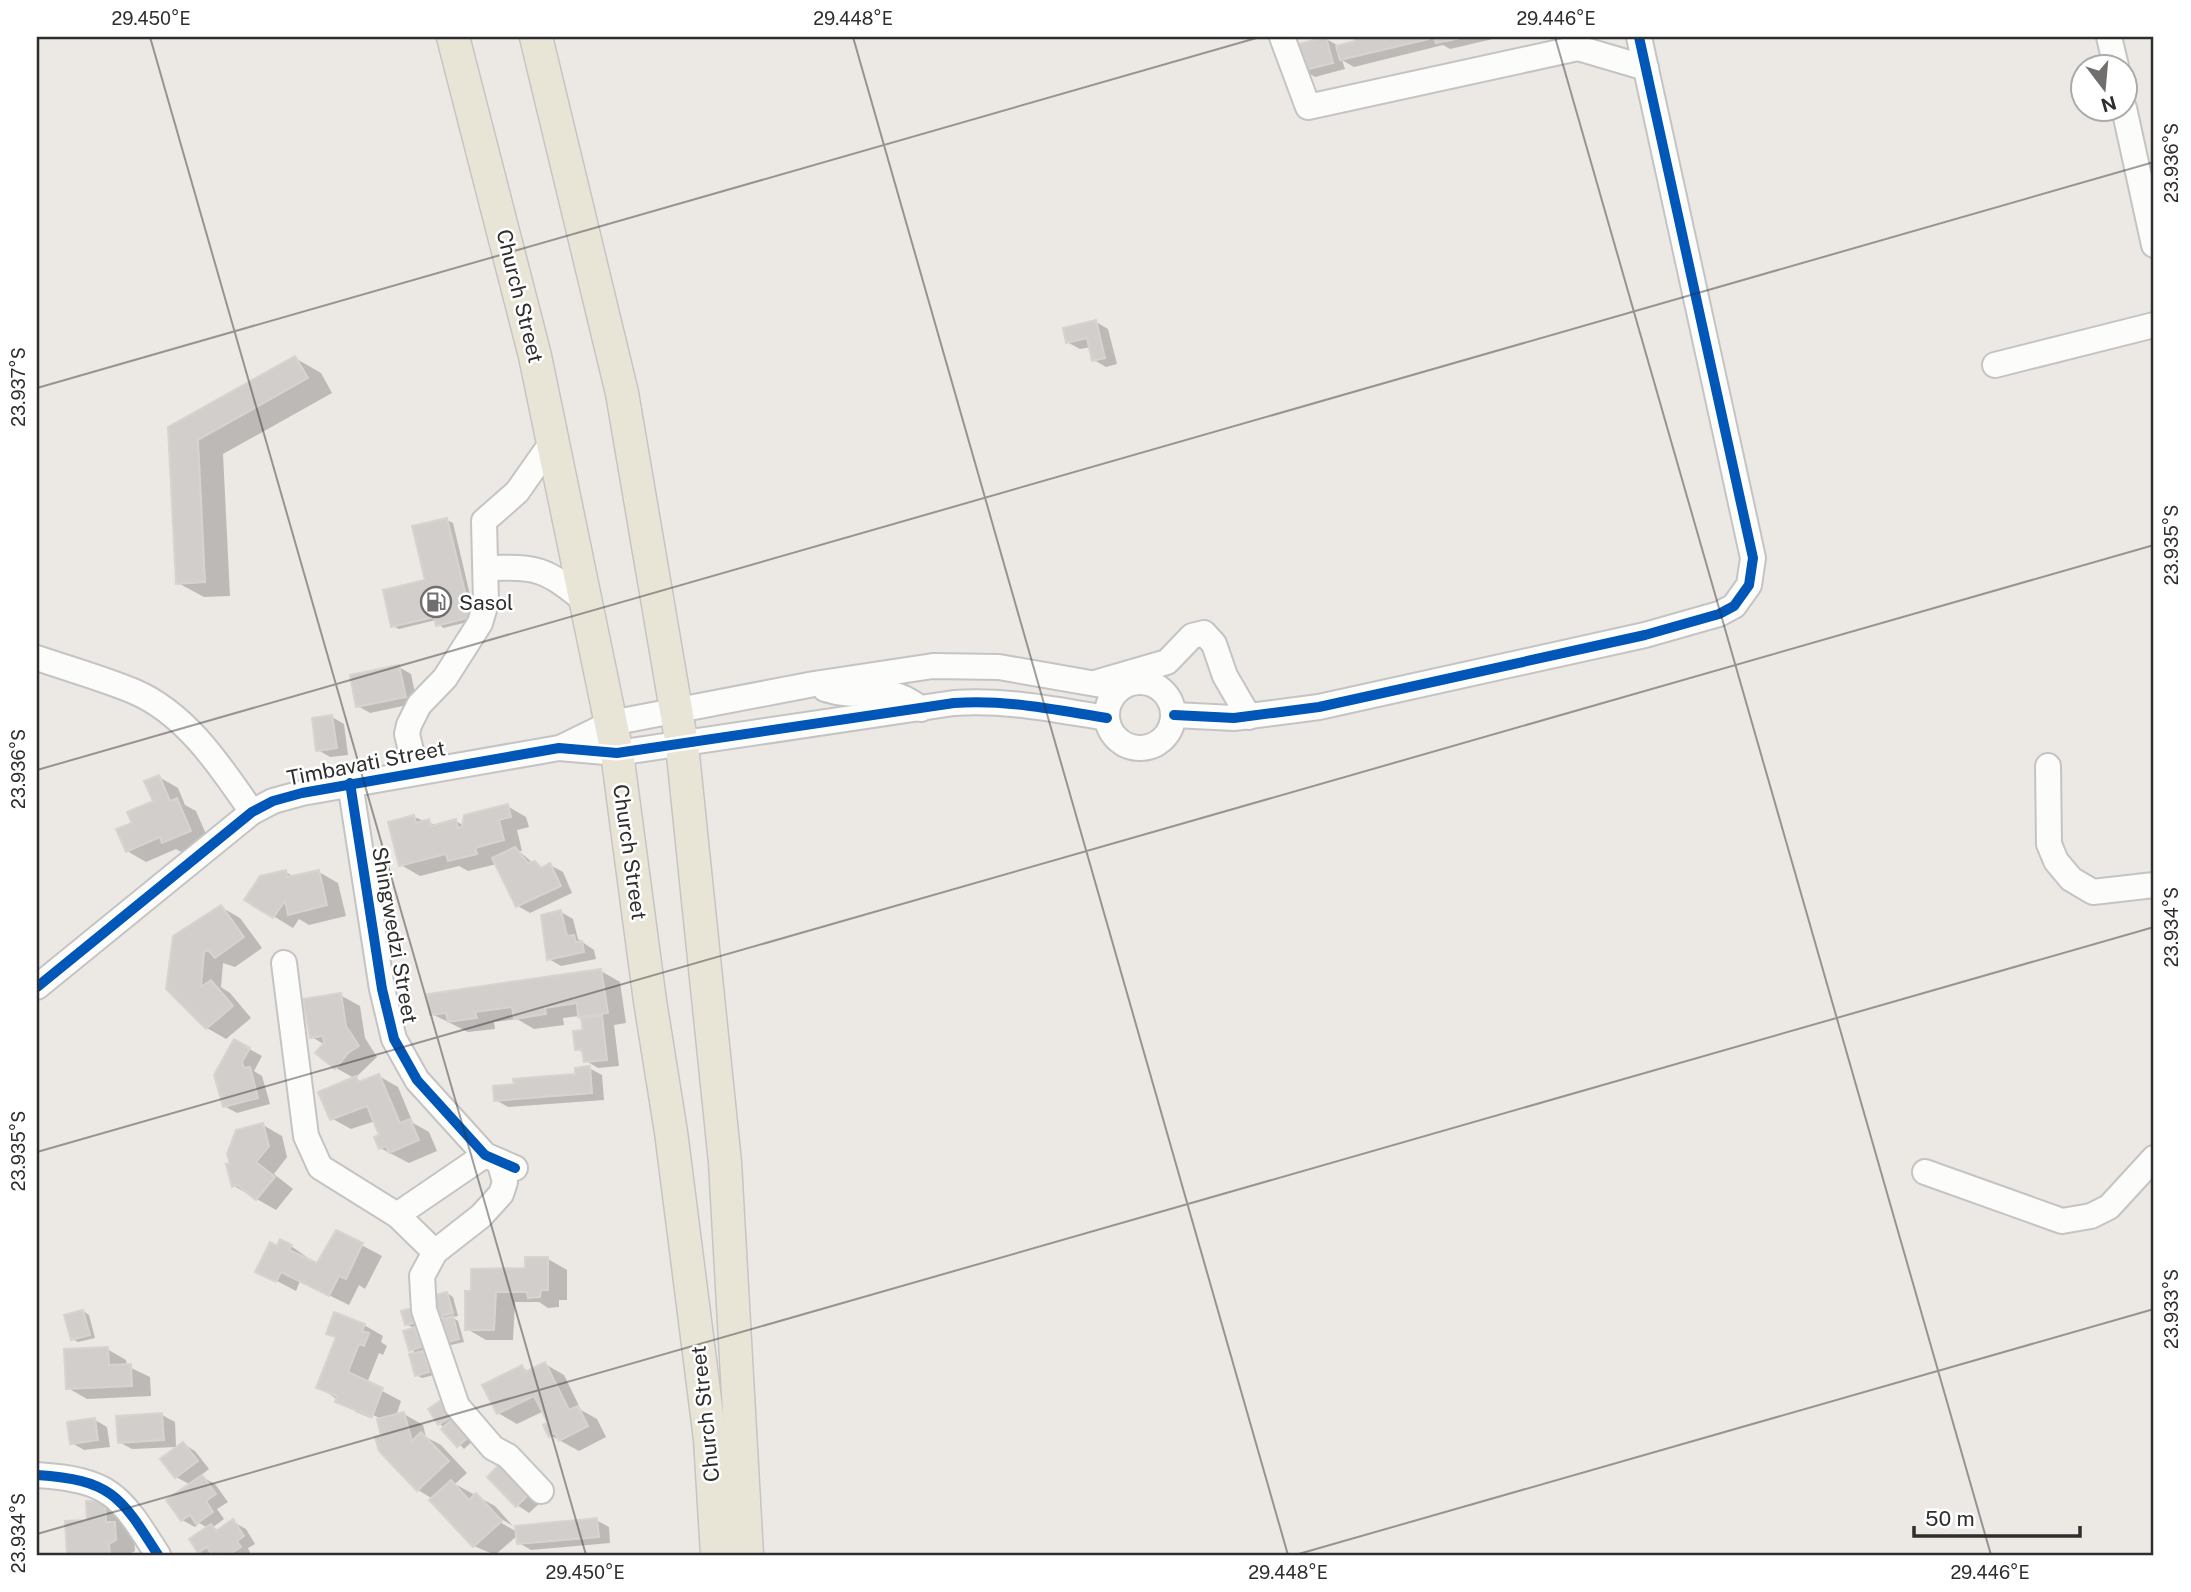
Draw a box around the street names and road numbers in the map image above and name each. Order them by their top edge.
street label: Church Street [491,227,549,365]
street label: Timbavati Street [285,735,447,791]
street label: Church Street [608,783,652,921]
street label: Shingwedzi Street [367,845,423,1025]
street label: Church Street [685,1345,725,1483]

